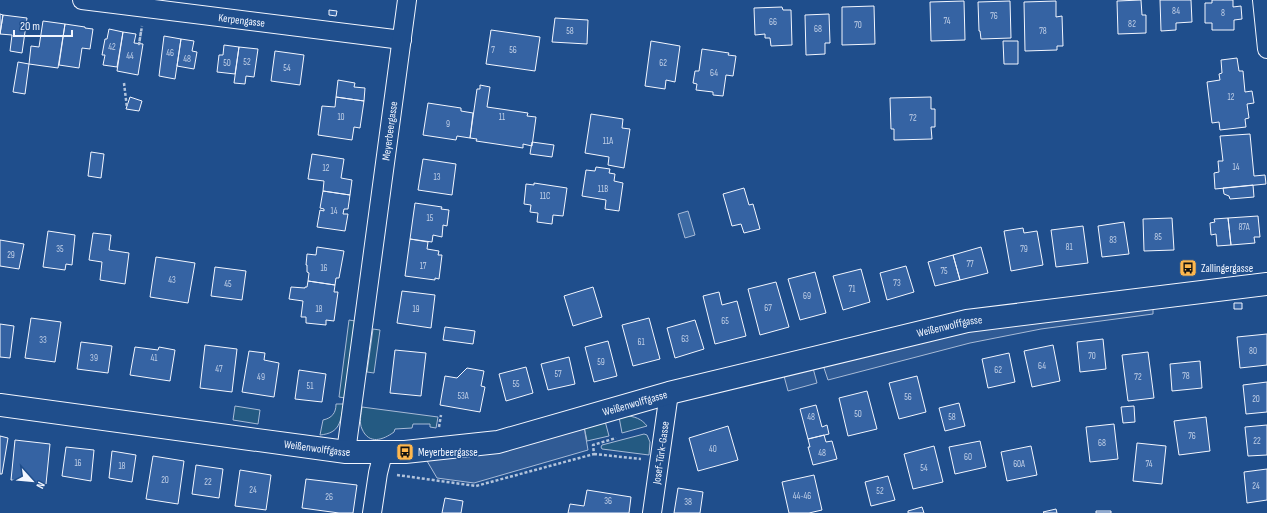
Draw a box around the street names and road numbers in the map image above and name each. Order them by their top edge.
street label: Kerpengasse [218,11,266,30]
street label: Meyerbeergasse [379,101,400,161]
street label: Weißenwolffgasse [915,313,983,340]
street label: Weißenwolffgasse [601,388,669,419]
street label: Josef-Türk-Gasse [650,420,672,486]
street label: Weißenwolffgasse [283,438,350,459]

